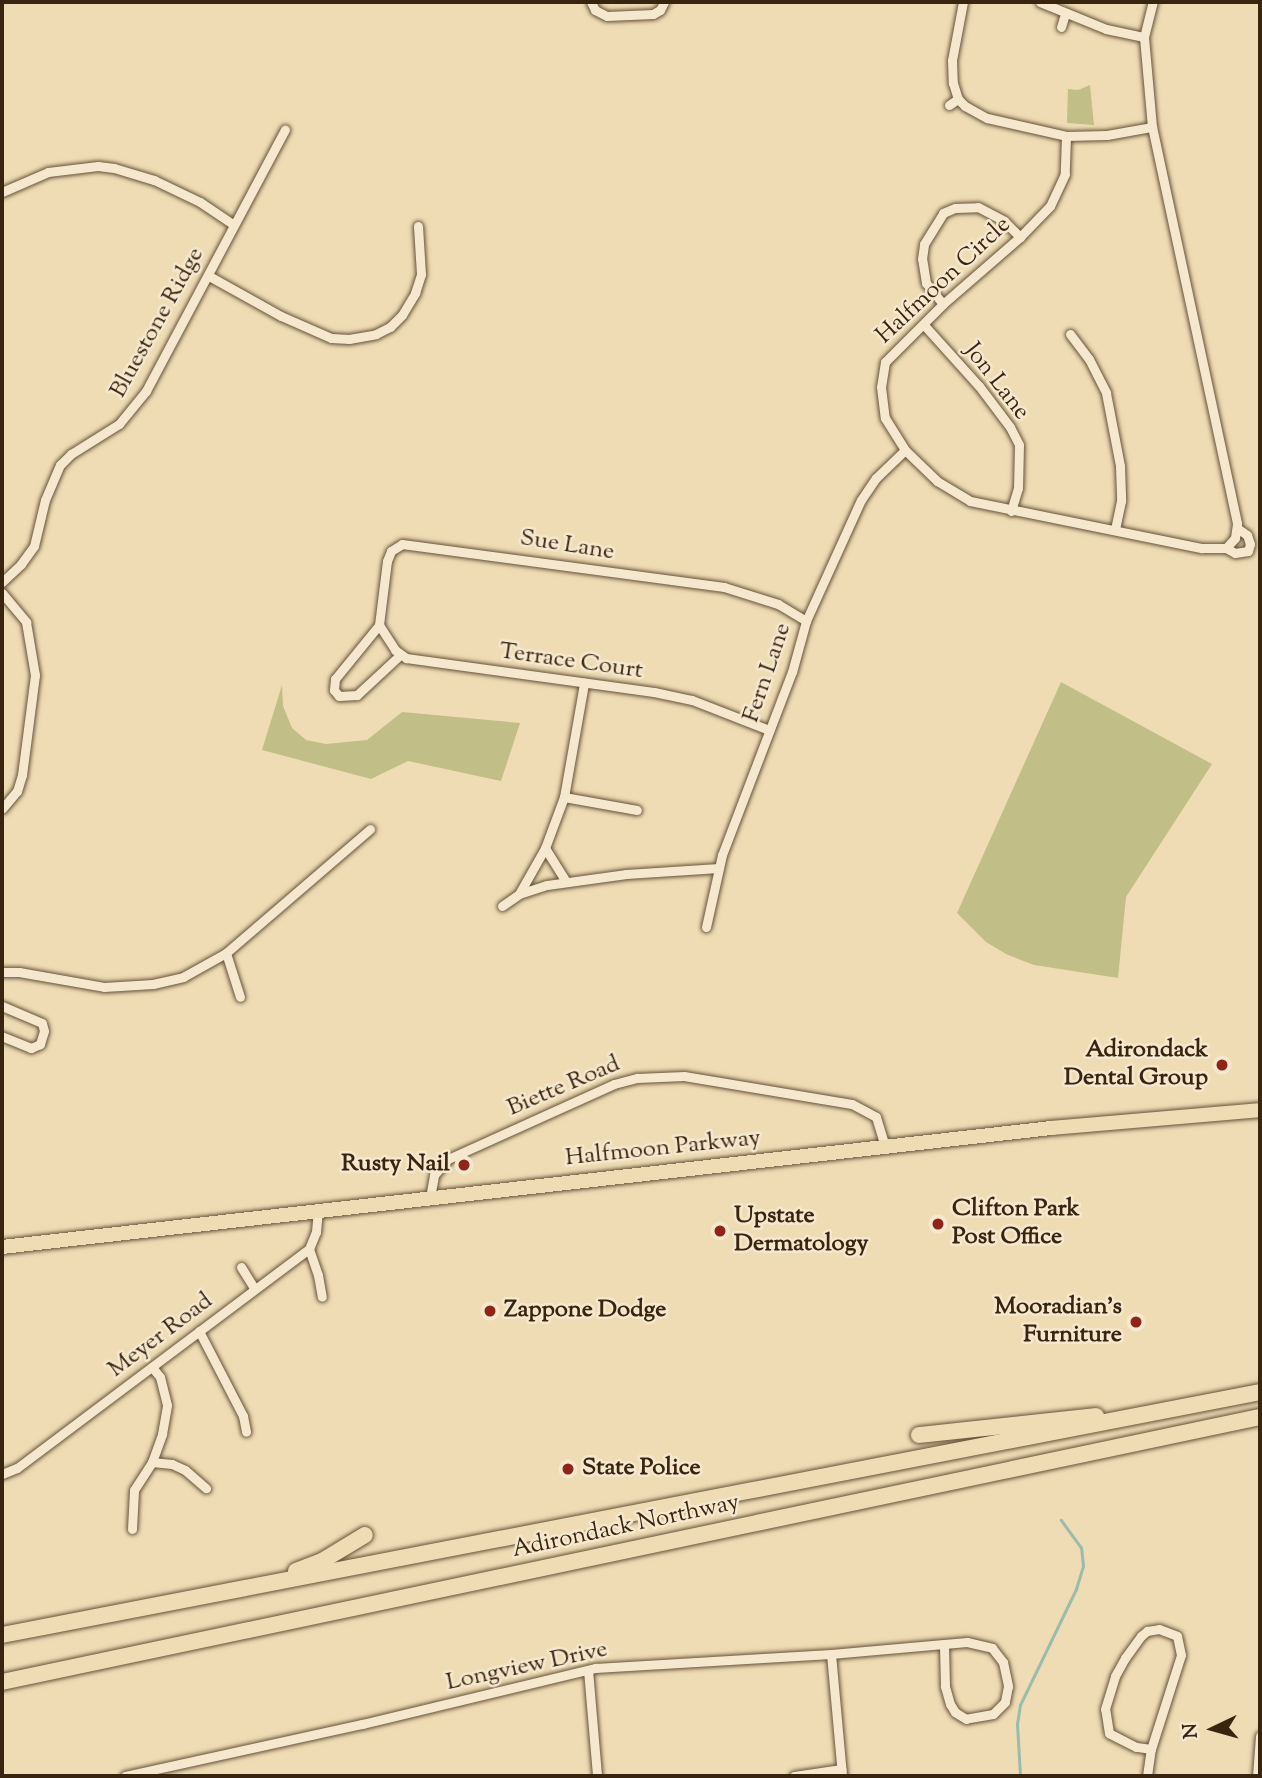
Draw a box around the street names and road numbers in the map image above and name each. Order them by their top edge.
street label: Halfmoon Circle [871,211,1017,351]
street label: Bluestone Ridge [105,243,211,403]
street label: Jon Lane [957,338,1035,426]
street label: Sue Lane [518,524,616,568]
street label: Fern Lane [738,620,798,726]
street label: Terrace Court [497,638,645,686]
street label: Biette Road [503,1050,625,1124]
street label: Halfmoon Parkway [564,1124,762,1174]
street label: Meyer Road [103,1287,219,1385]
street label: Adirondack Northway [510,1489,742,1565]
street label: Longview Drive [444,1636,610,1698]

